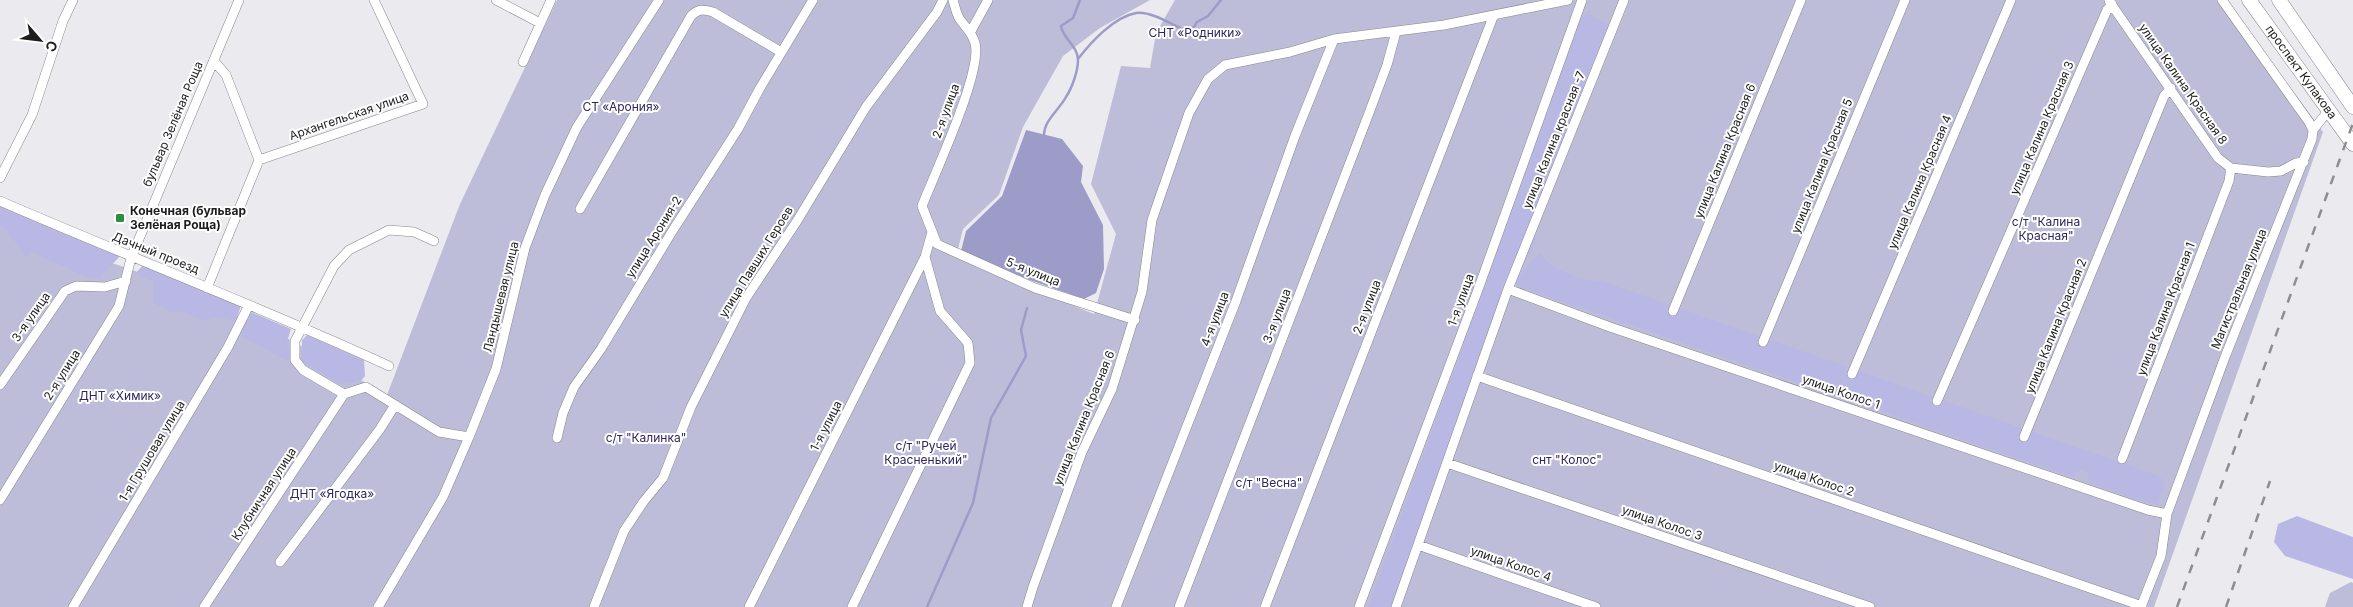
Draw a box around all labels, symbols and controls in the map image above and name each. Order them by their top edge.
north arrow [15,15,65,65]
street label: улица Калина Красная 8 [2136,20,2231,147]
street label: проспект Кулакова [2263,22,2341,122]
park label: СНТ «Родники» [1149,25,1241,40]
text: С [42,38,62,55]
street label: бульвар Зелёная Роща [139,59,206,189]
street label: улица Калина Красная 3 [2007,59,2077,197]
street label: улица Калина красная -7 [1519,69,1588,211]
street label: 2-я улица [929,81,962,140]
street label: улица Калина Красная 6 [1691,81,1758,220]
street label: Архангельская улица [287,88,411,143]
street label: улица Калина Красная 5 [1788,96,1855,235]
park label: СТ «Арония» [582,99,660,114]
street label: улица Калина Красная 4 [1884,112,1955,251]
street label: улица Арония-2 [622,193,685,280]
place label: Конечная (бульвар Зелёная Роща) [130,203,246,232]
street label: улица Павших Героев [715,203,796,320]
marker: Конечная (бульвар Зелёная Роща) [114,212,126,224]
park label: с/т "Калина Красная" [2012,214,2080,243]
street label: Магистральная улица [2208,226,2270,351]
street label: Дачный проезд [111,228,202,277]
street label: Ландышевая улица [479,240,522,354]
street label: улица Калина Красная 1 [2133,240,2198,377]
street label: 5-я улица [1004,254,1062,289]
street label: улица Калина Красная 2 [2022,256,2089,395]
street label: 1-я улица [1444,272,1477,328]
street label: 2-я улица [1349,278,1384,336]
street label: 3-я улица [1259,286,1294,345]
street label: 3-я улица [8,289,53,344]
street label: 4-я улица [1197,289,1232,348]
street label: 2-я улица [40,347,83,403]
street label: улица Калина Красная 6 [1050,348,1117,487]
street label: улица Колос 1 [1800,371,1882,412]
park label: ДНТ «Химик» [79,388,161,403]
street label: 1-я Грушовая улица [115,397,188,504]
street label: 1-я улица [806,398,845,453]
park label: с/т "Калинка" [606,430,686,445]
park label: с/т "Ручей Красненький" [884,438,968,467]
street label: Клубничная улица [228,444,299,543]
park label: снт "Колос" [1532,452,1602,467]
street label: улица Колос 2 [1772,458,1856,499]
park label: с/т "Весна" [1236,475,1302,490]
park label: ДНТ «Ягодка» [290,486,374,501]
street label: улица Колос 3 [1620,502,1704,543]
street label: улица Колос 4 [1469,543,1554,584]

